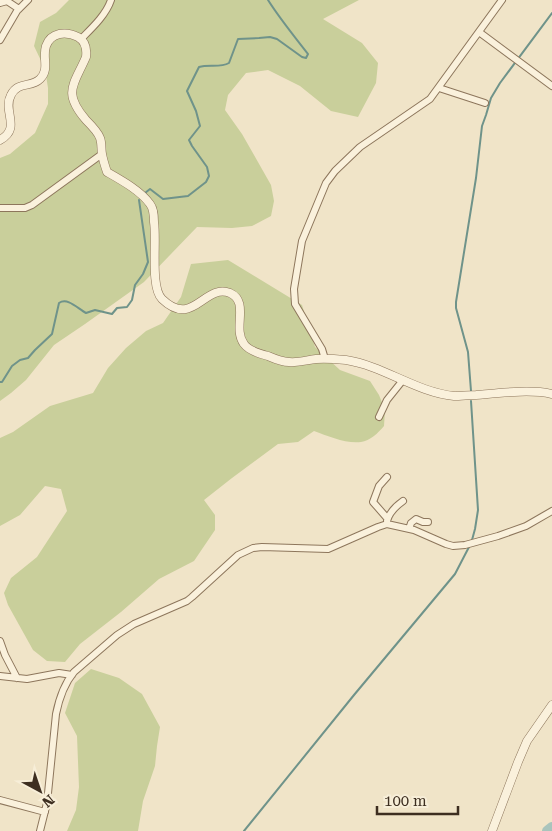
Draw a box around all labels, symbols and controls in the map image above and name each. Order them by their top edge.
north arrow [15,766,65,816]
scale bar [377,784,458,816]
text: N [39,791,58,811]
text: 100 m [384,792,427,810]

